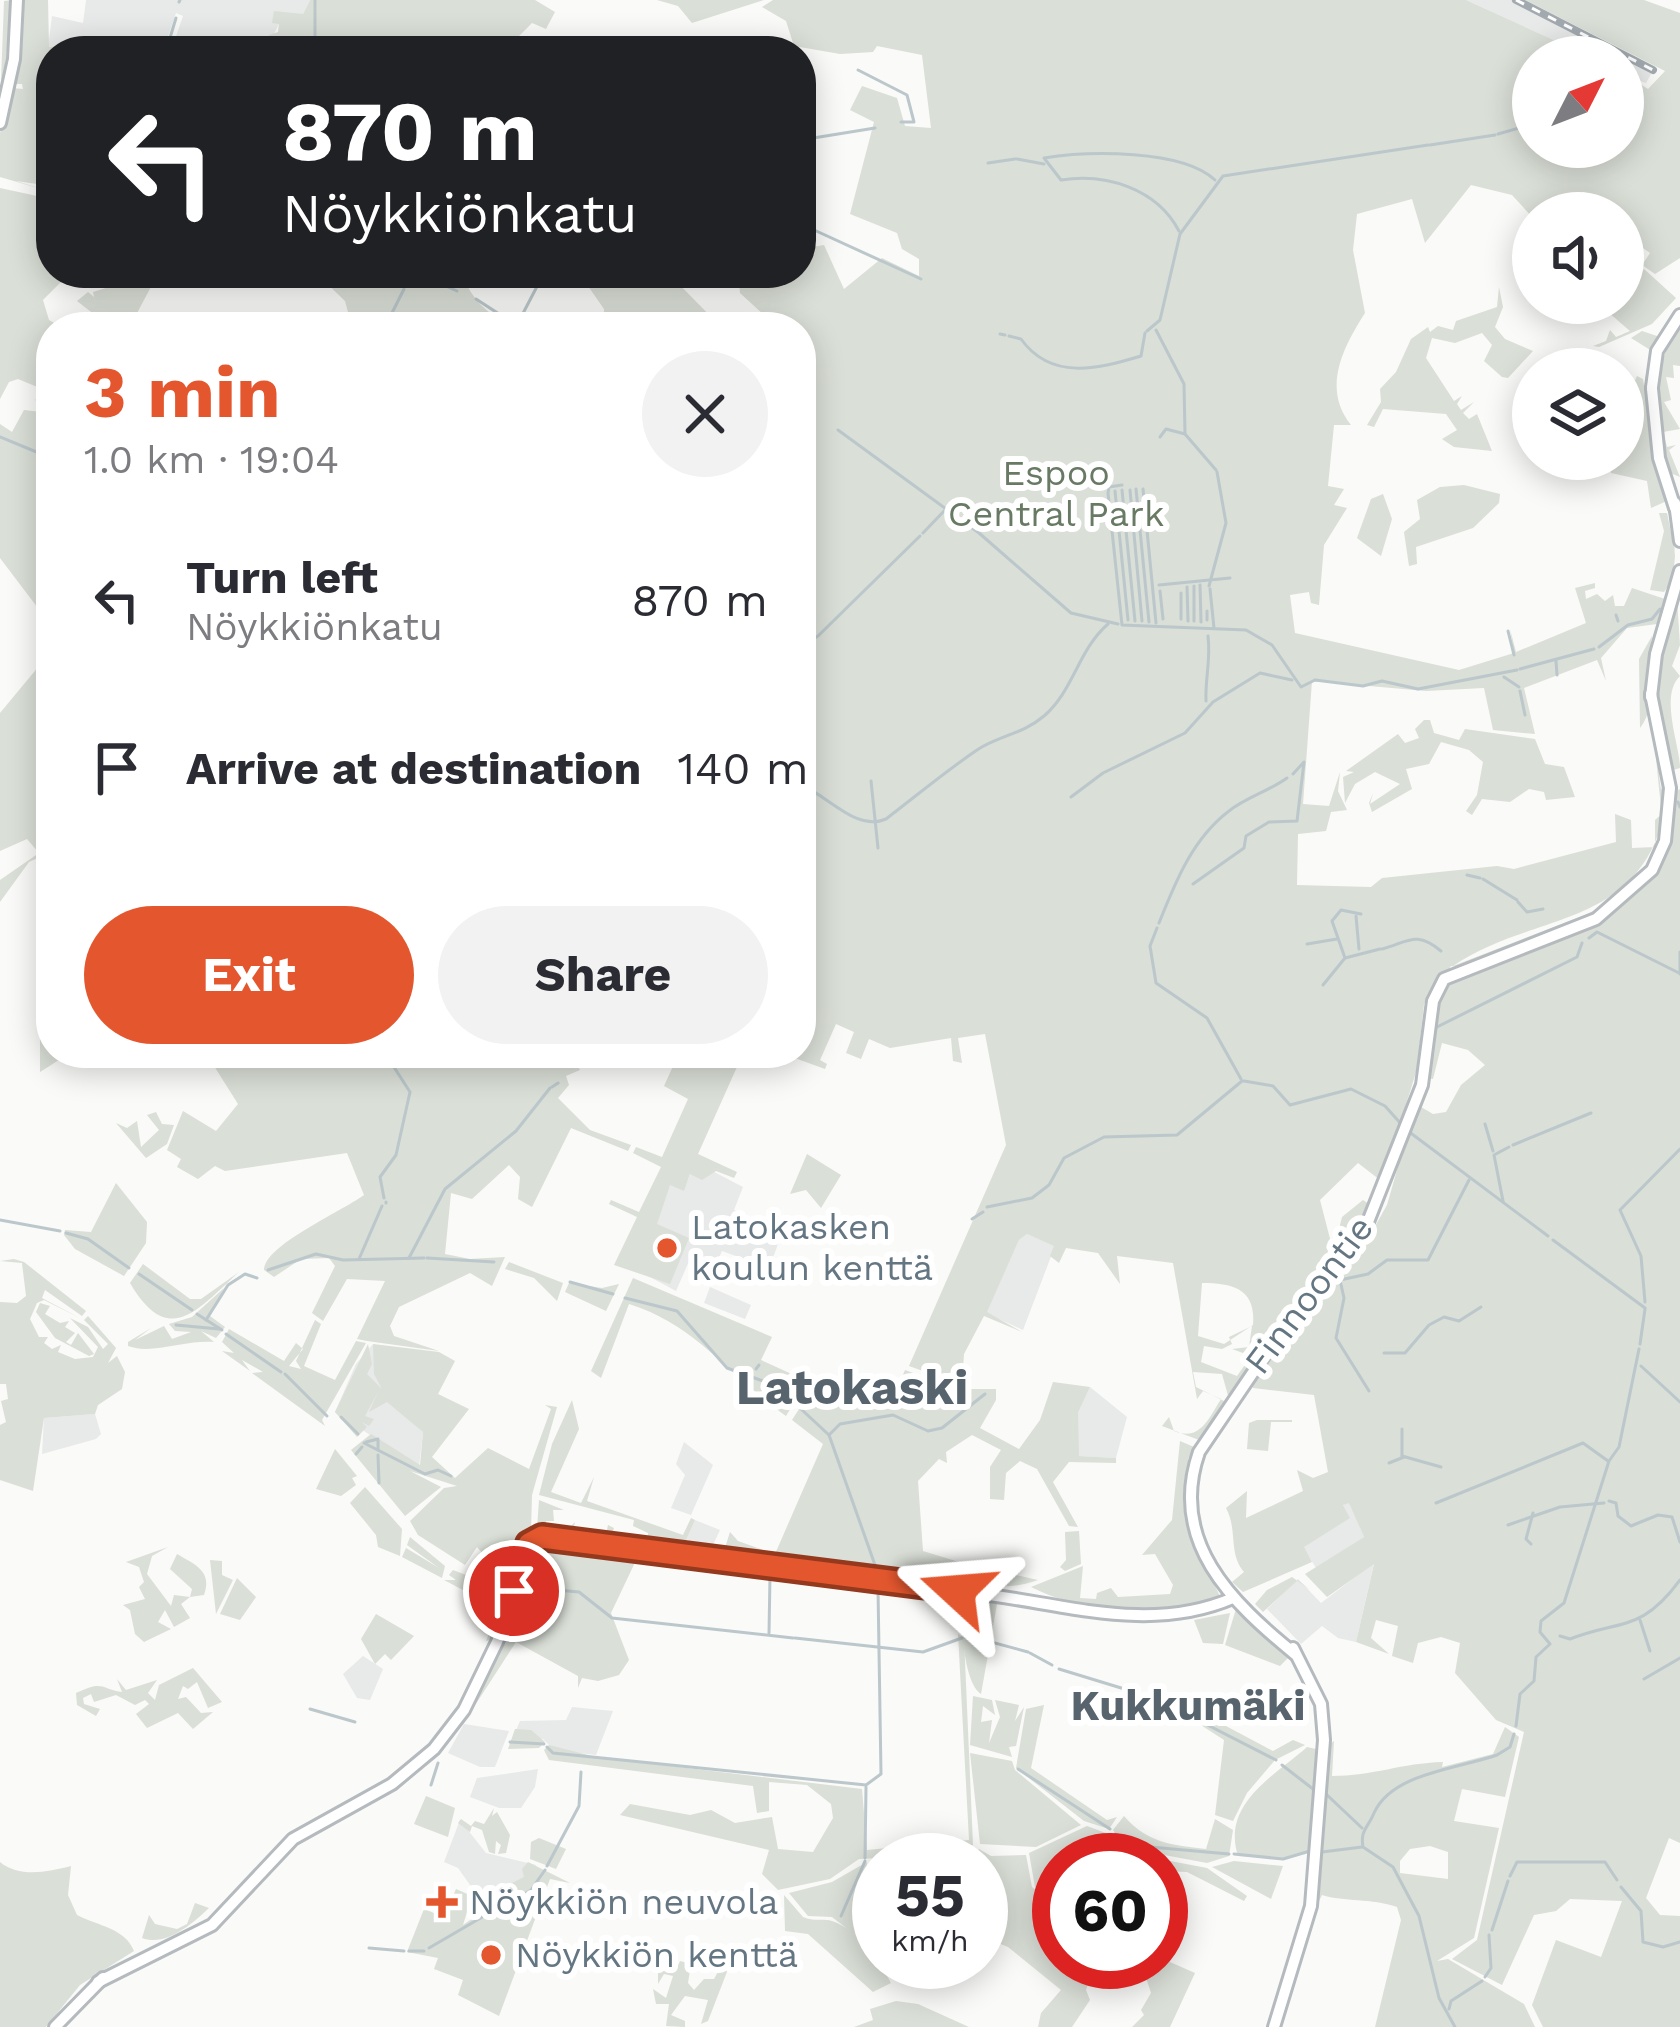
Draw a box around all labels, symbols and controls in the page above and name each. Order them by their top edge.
north arrow [1512,36,1644,168]
map controls [1512,36,1644,480]
text: 870 m [282,82,538,180]
icon: left [84,84,240,240]
text: Nöykkiönkatu [282,182,638,245]
button: sound [1512,192,1644,324]
button: layers [1512,348,1644,480]
text: 3 min [84,350,281,434]
button: close [642,351,768,477]
text: 1.0 km · 19:04 [84,437,339,482]
park label: Espoo Central Park [948,452,1164,535]
text: Turn left [186,551,378,604]
icon: left [84,567,150,633]
text: 870 m [632,574,768,627]
text: Nöykkiönkatu [186,604,443,649]
icon: arrive [84,735,150,801]
text: Arrive at destination [186,742,641,795]
text: 140 m [677,742,809,795]
button: Exit [84,906,414,1044]
button: Share [438,906,768,1044]
place label: Latokasken koulun kenttä [691,1206,933,1289]
street label: Finnoontie [1236,1208,1382,1382]
marker: Latokasken koulun kenttä [654,1235,680,1261]
district label: Latokaski [736,1359,968,1416]
position arrow [894,1528,1020,1654]
pin [463,1540,565,1642]
icon: arrive [481,1558,547,1624]
district label: Kukkumäki [1071,1681,1305,1730]
speed limit sign: 60 [1032,1833,1188,1989]
text: 55 [895,1860,965,1931]
place label: Nöykkiön neuvola [469,1881,778,1923]
marker: Nöykkiön neuvola [426,1886,458,1918]
text: km/h [891,1923,969,1958]
place label: Nöykkiön kenttä [515,1934,798,1976]
marker: Nöykkiön kenttä [478,1942,504,1968]

